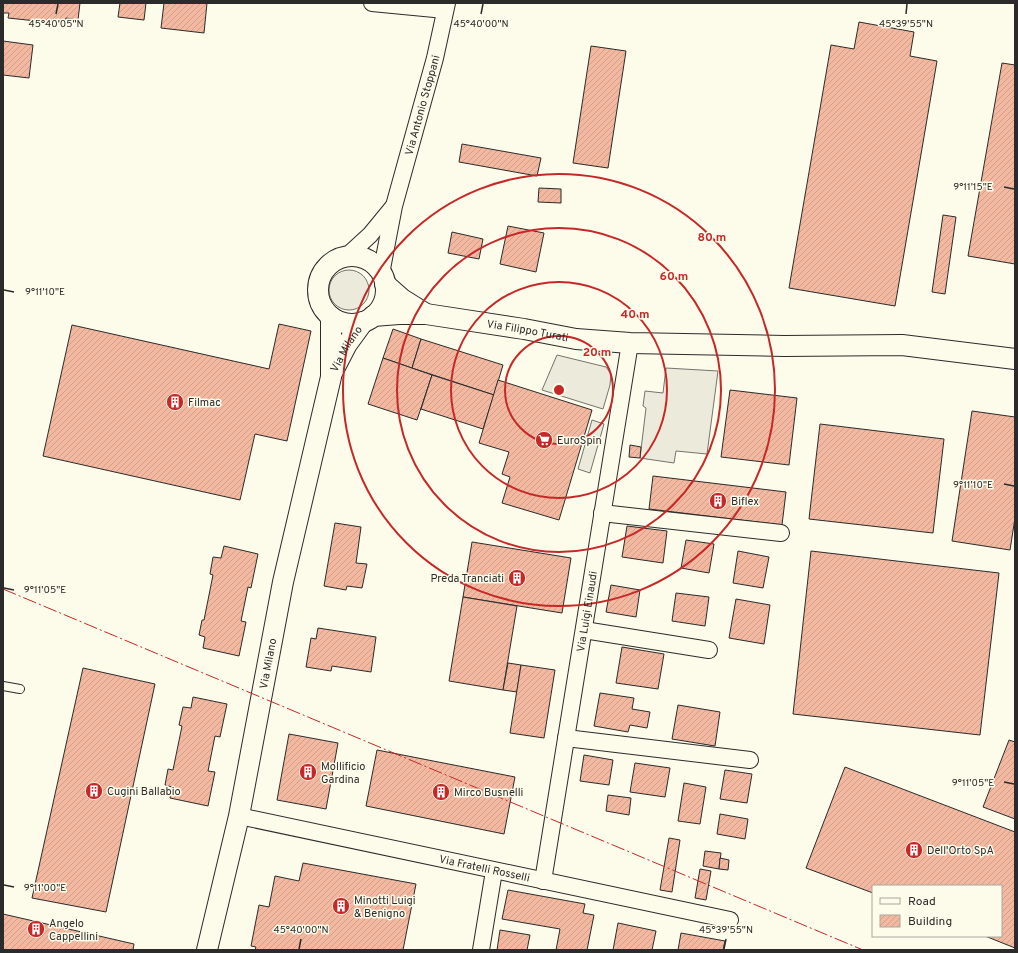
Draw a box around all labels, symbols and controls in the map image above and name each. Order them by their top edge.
text: 45°40'05"N [28,18,84,31]
text: 45°40'00"N [453,18,509,31]
text: 45°39'55"N [879,18,933,31]
street label: Via Antonio Stoppani [402,54,443,157]
text: 9°11'15"E [953,181,993,194]
text: 80 m [698,230,726,246]
text: 60 m [660,269,688,285]
text: 9°11'10"E [25,286,65,299]
text: 40 m [620,307,650,323]
street label: Via Filippo Turati [486,317,569,345]
street label: Via Milano [328,323,366,375]
text: 20 m [583,345,611,361]
centre of rings [552,383,566,397]
building icon: Filmac [165,392,185,412]
place label: Filmac [188,396,221,410]
supermarket icon: EuroSpin [534,430,554,450]
place label: EuroSpin [557,434,602,448]
text: 9°11'10"E [953,479,993,492]
building icon: Biflex [708,491,728,511]
place label: Biflex [731,495,759,509]
building icon: Preda Tranciati [507,568,527,588]
street label: Via Luigi Einaudi [574,570,601,653]
place label: Preda Tranciati [430,572,504,586]
text: 9°11'05"E [24,584,66,597]
street label: Via Milano [257,637,280,690]
place label: Mollificio Gardina [321,760,365,787]
building icon: Mollificio Gardina [298,762,318,782]
text: 9°11'05"E [952,777,994,790]
building icon: Cugini Ballabio [84,781,104,801]
building icon: Mirco Busnelli [431,782,451,802]
place label: Cugini Ballabio [107,785,181,799]
place label: Mirco Busnelli [454,786,523,800]
building icon: Dell'Orto SpA [904,840,924,860]
place label: Dell'Orto SpA [927,844,994,858]
street label: Via Fratelli Rosselli [438,853,531,885]
text: 9°11'00"E [24,882,66,895]
legend [872,885,1002,937]
place label: Minotti Luigi & Benigno [354,894,415,921]
text: Road [908,894,936,910]
building icon: Minotti Luigi & Benigno [331,896,351,916]
text: Building [908,914,952,930]
place label: Angelo Cappellini [49,917,98,944]
building icon: Angelo Cappellini [26,919,46,939]
text: 45°40'00"N [273,924,329,937]
text: 45°39'55"N [699,924,753,937]

